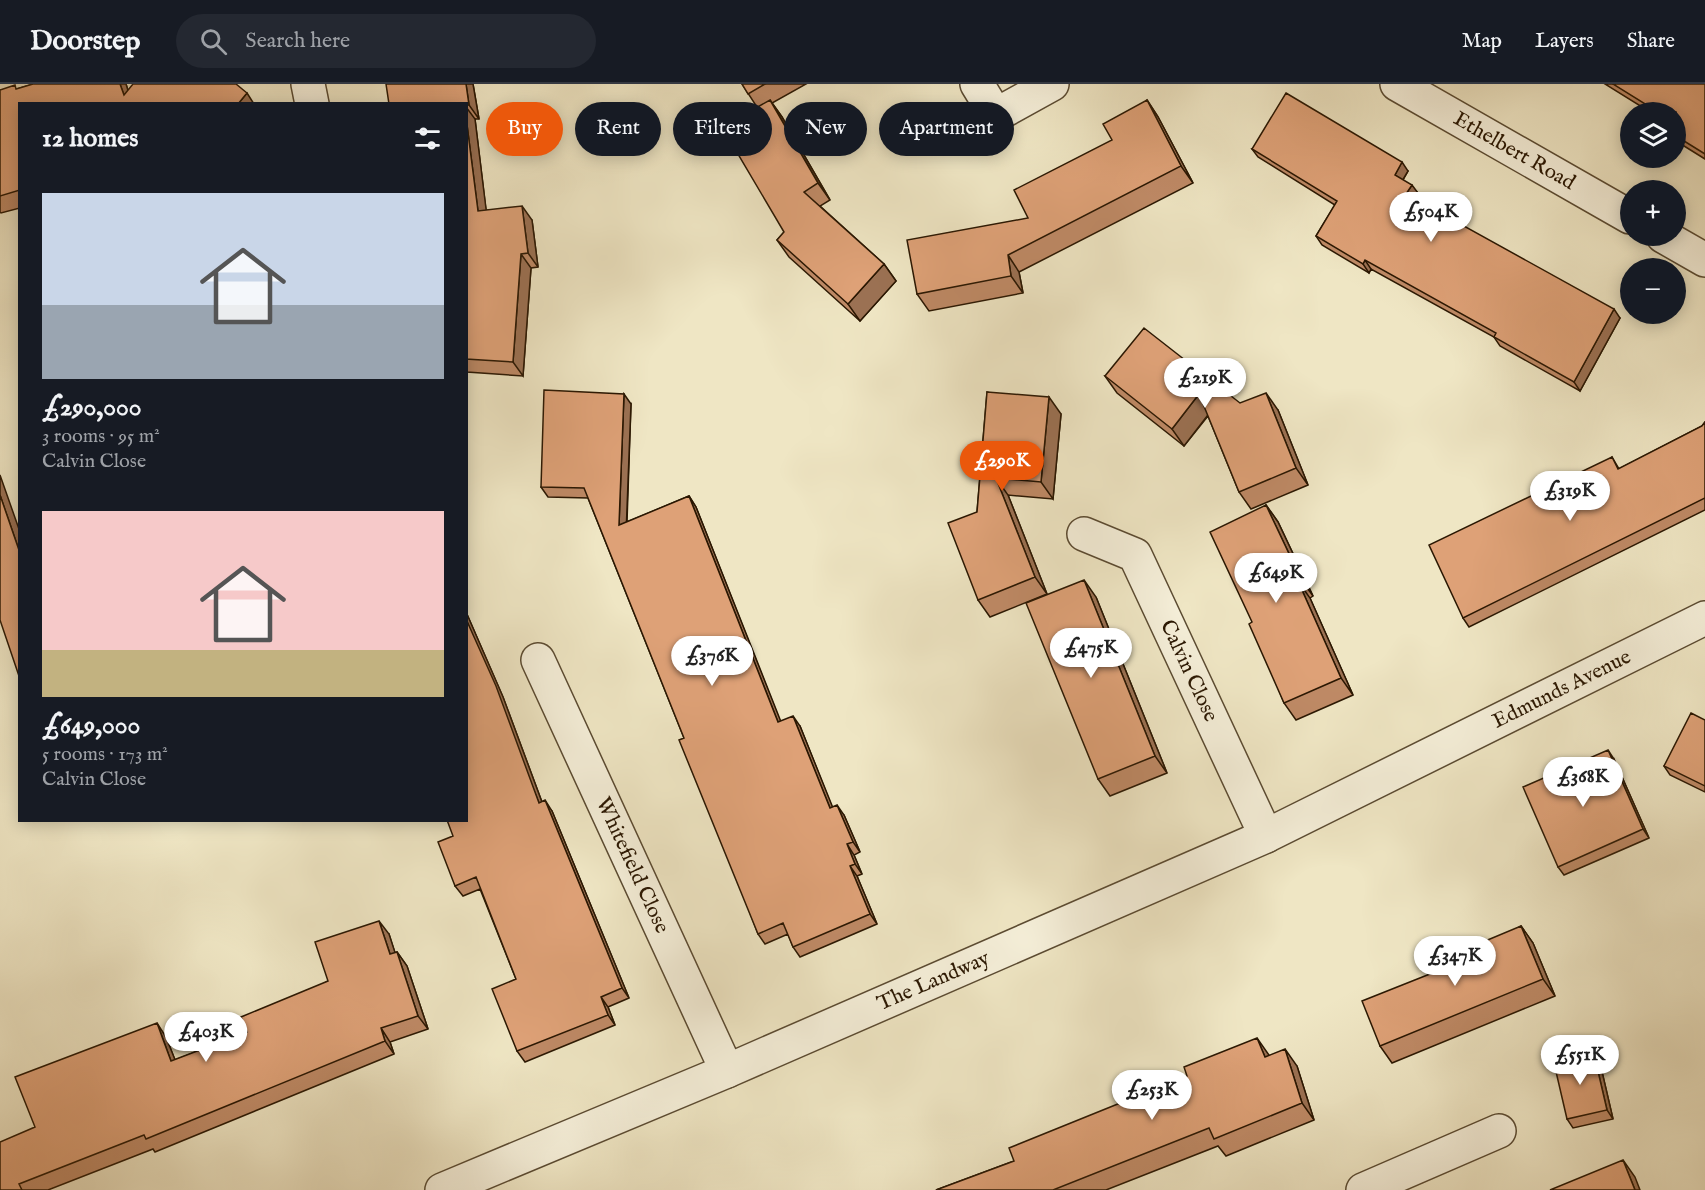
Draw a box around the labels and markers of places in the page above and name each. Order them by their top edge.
pin: £504K [1389,192,1473,243]
pin: £219K [1163,358,1247,409]
pin: £290K [960,441,1044,492]
pin: £319K [1528,471,1612,522]
pin: £649K [1234,553,1318,604]
pin: £475K [1049,628,1133,679]
pin: £376K [670,636,754,687]
pin: £368K [1541,757,1625,808]
pin: £347K [1413,936,1497,987]
pin: £403K [164,1012,248,1063]
pin: £551K [1538,1035,1622,1086]
pin: £253K [1110,1070,1194,1121]

